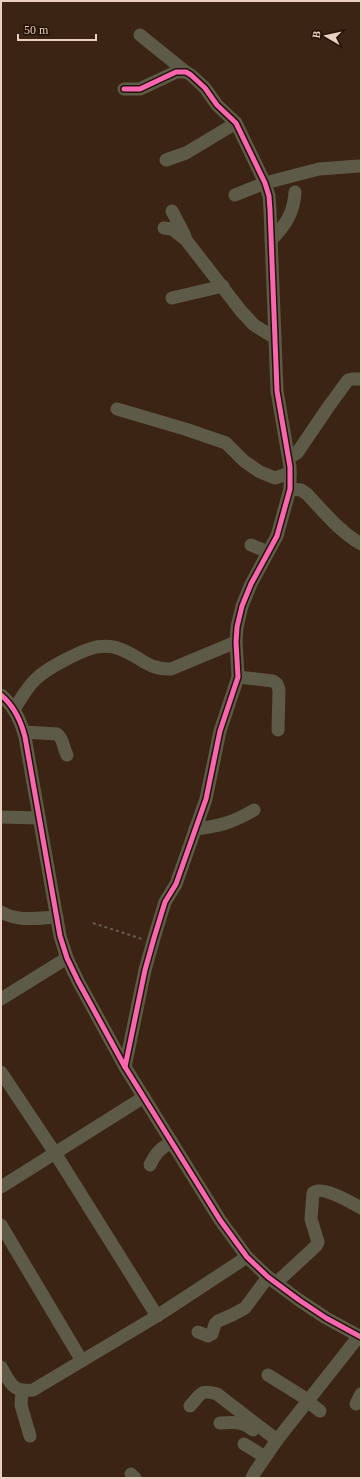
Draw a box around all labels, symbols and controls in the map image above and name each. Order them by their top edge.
scale bar [18,16,96,42]
north arrow [306,16,346,56]
text: 50 m [24,23,49,37]
text: B [310,29,323,39]

